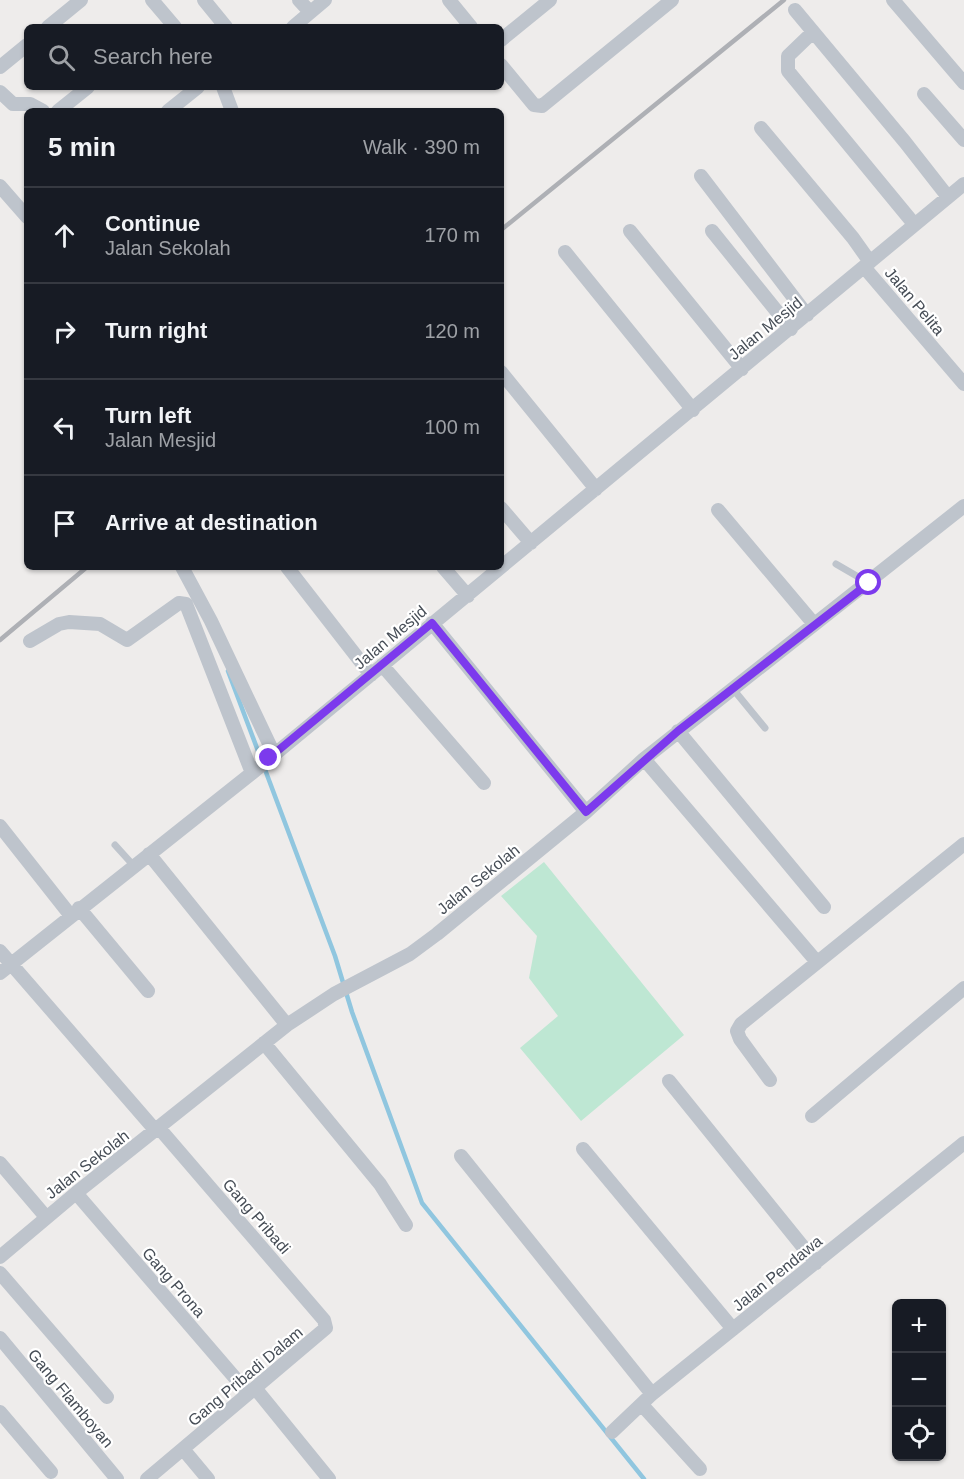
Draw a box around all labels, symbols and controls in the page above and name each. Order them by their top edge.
search box [24,24,504,90]
icon: search [45,41,78,74]
text: Search here [93,44,213,69]
text: 5 min [48,132,116,162]
text: Walk · 390 m [363,136,480,158]
text: Continue [105,211,200,236]
icon: ahead [48,219,81,252]
text: 170 m [424,224,480,246]
text: Jalan Sekolah [105,237,231,259]
street label: Jalan Pelita [882,264,948,339]
street label: Jalan Mesjid [725,294,805,363]
icon: right [48,315,81,348]
text: Turn right [105,318,207,343]
text: 120 m [424,320,480,342]
text: Turn left [105,403,191,428]
icon: left [48,411,81,444]
text: 100 m [424,416,480,438]
text: Jalan Mesjid [105,429,216,451]
icon: arrive [48,507,81,540]
text: Arrive at destination [105,510,318,535]
route start [855,569,881,595]
street label: Jalan Mesjid [351,602,430,672]
route end [255,744,281,770]
street label: Jalan Sekolah [434,841,523,918]
street label: Jalan Sekolah [42,1127,132,1202]
street label: Gang Pribadi [220,1176,294,1257]
street label: Jalan Pendawa [729,1232,825,1314]
street label: Gang Prona [139,1244,208,1321]
map controls [892,1299,946,1461]
button: + [892,1299,946,1353]
street label: Gang Pribadi Dalam [185,1324,306,1429]
street label: Gang Flamboyan [25,1346,117,1451]
button: − [892,1353,946,1407]
button: locate [892,1407,946,1461]

